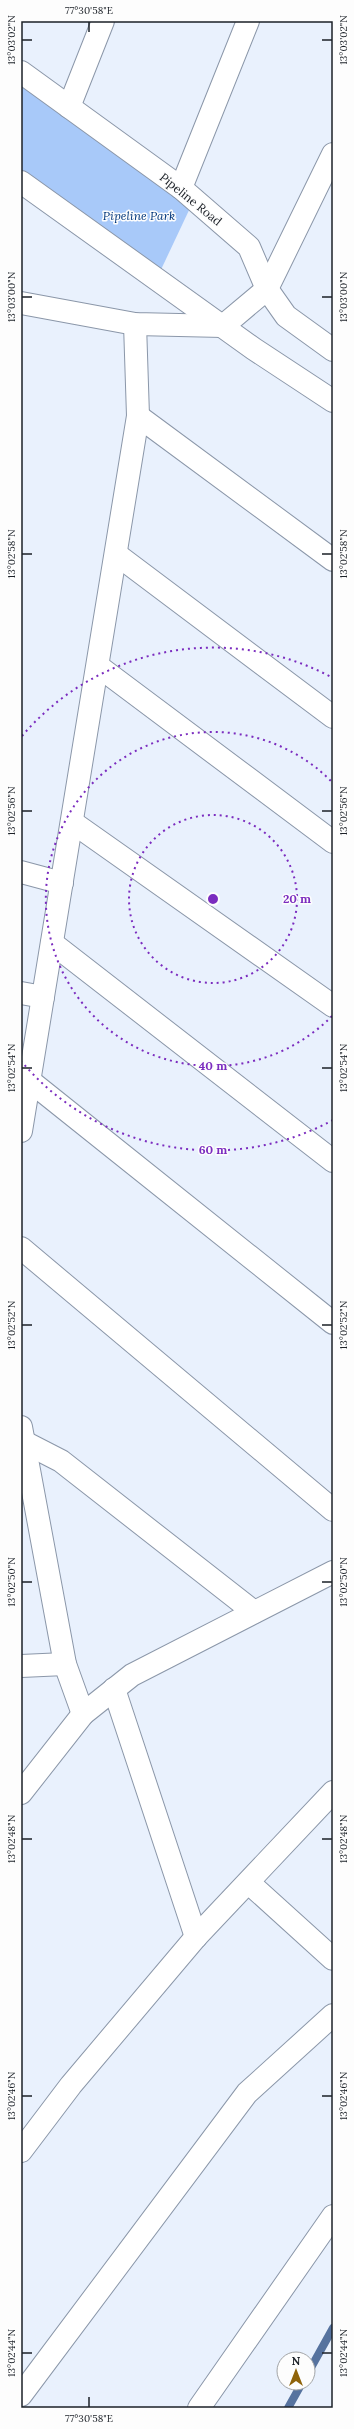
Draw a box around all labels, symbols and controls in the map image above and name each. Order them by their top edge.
text: 77°30'58"E [65,4,113,17]
text: 13°03'02"N [5,15,18,65]
text: 13°03'02"N [337,15,350,65]
street label: Pipeline Road [157,169,225,229]
park label: Pipeline Park [103,208,175,223]
text: 13°03'00"N [5,271,18,322]
text: 13°03'00"N [337,271,350,322]
text: 13°02'58"N [5,529,18,579]
text: 13°02'58"N [337,529,350,579]
text: 13°02'56"N [5,786,18,836]
text: 13°02'56"N [337,786,350,836]
text: 20 m [283,891,311,906]
centre of rings [206,892,220,906]
text: 13°02'54"N [5,1043,18,1092]
text: 13°02'54"N [337,1043,350,1092]
text: 40 m [199,1058,227,1073]
text: 60 m [199,1142,227,1157]
text: 13°02'52"N [5,1300,18,1349]
text: 13°02'52"N [337,1300,350,1349]
text: 13°02'50"N [5,1557,18,1607]
text: 13°02'50"N [337,1557,350,1607]
text: 13°02'48"N [5,1814,18,1863]
text: 13°02'48"N [337,1814,350,1863]
text: 13°02'46"N [5,2071,18,2120]
text: 13°02'46"N [337,2071,350,2120]
text: 13°02'44"N [5,2329,18,2377]
text: 13°02'44"N [337,2329,350,2377]
north arrow [276,2351,316,2391]
text: N [292,2354,301,2368]
text: 77°30'58"E [65,2412,113,2425]

